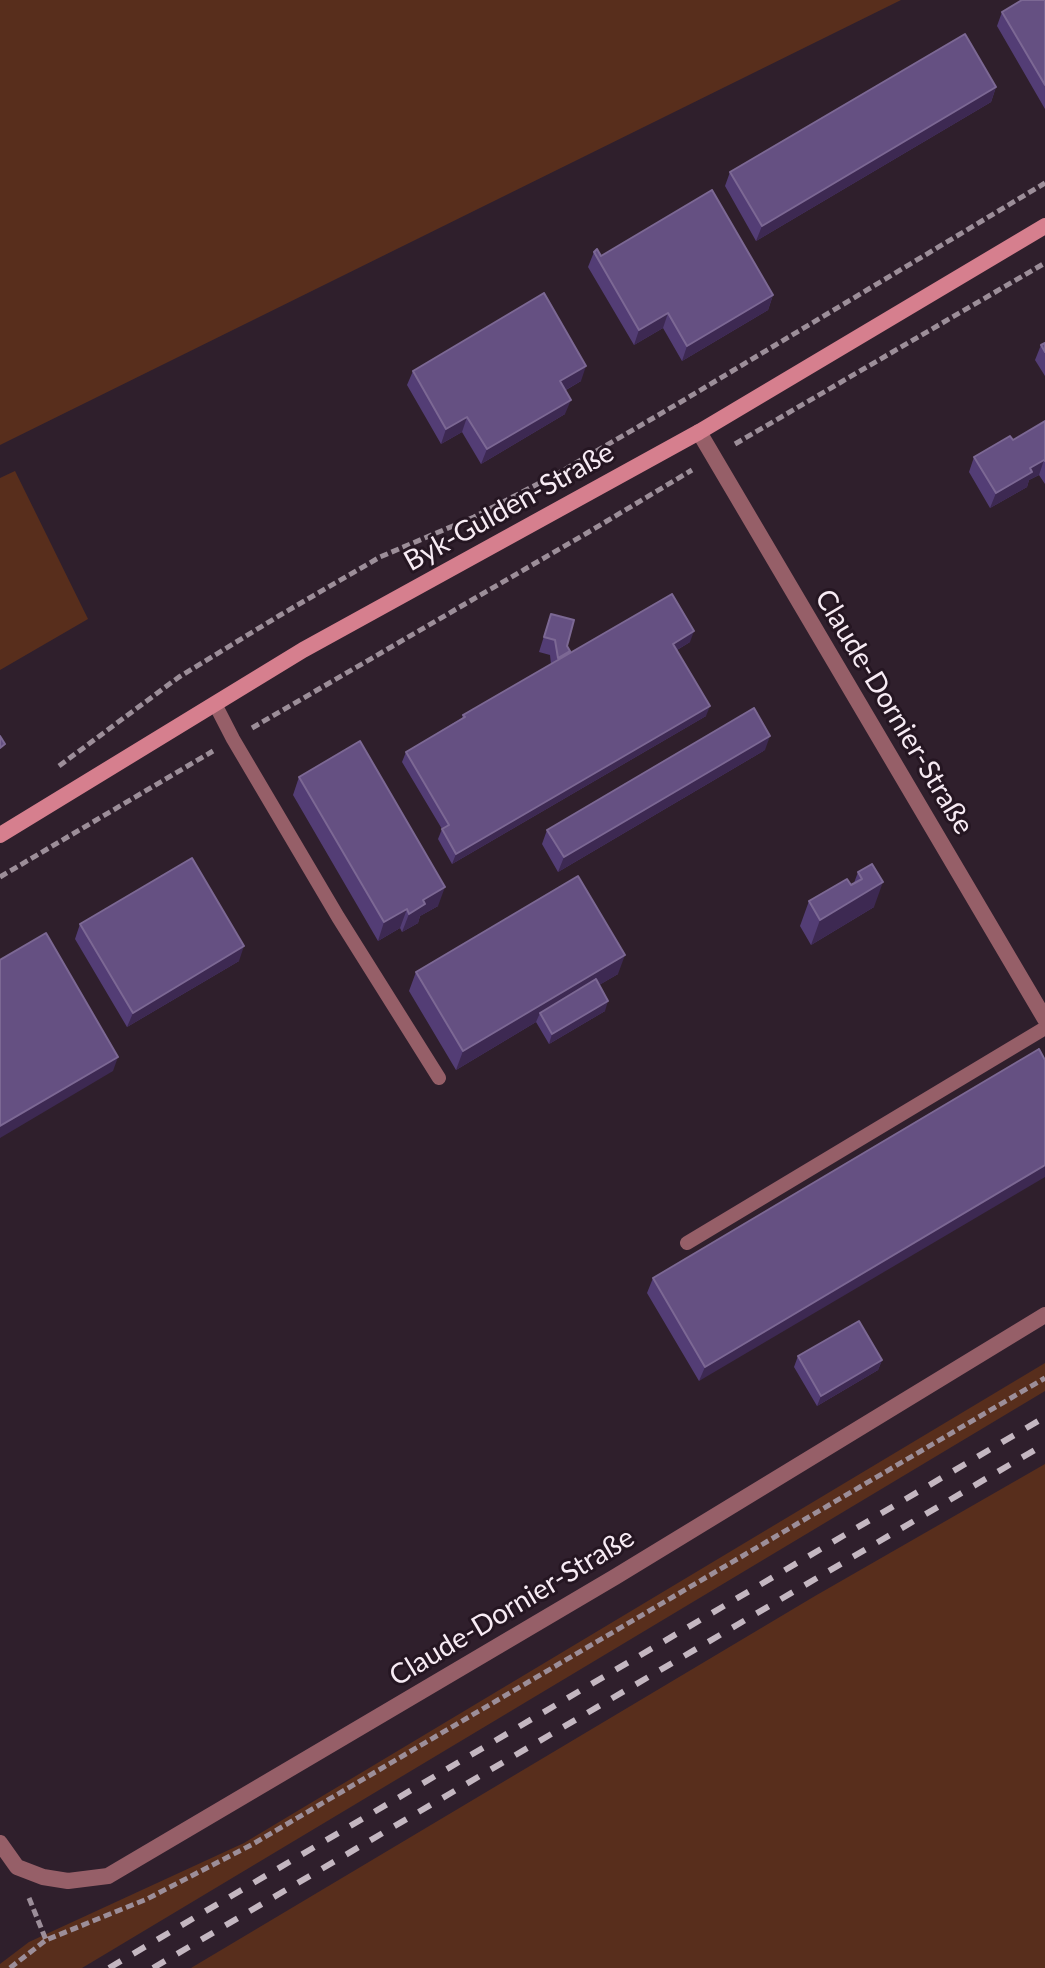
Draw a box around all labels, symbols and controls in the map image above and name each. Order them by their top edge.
street label: Byk-Gulden-Straße [398,435,620,579]
street label: Claude-Dornier-Straße [808,584,980,840]
street label: Claude-Dornier-Straße [384,1521,640,1693]

